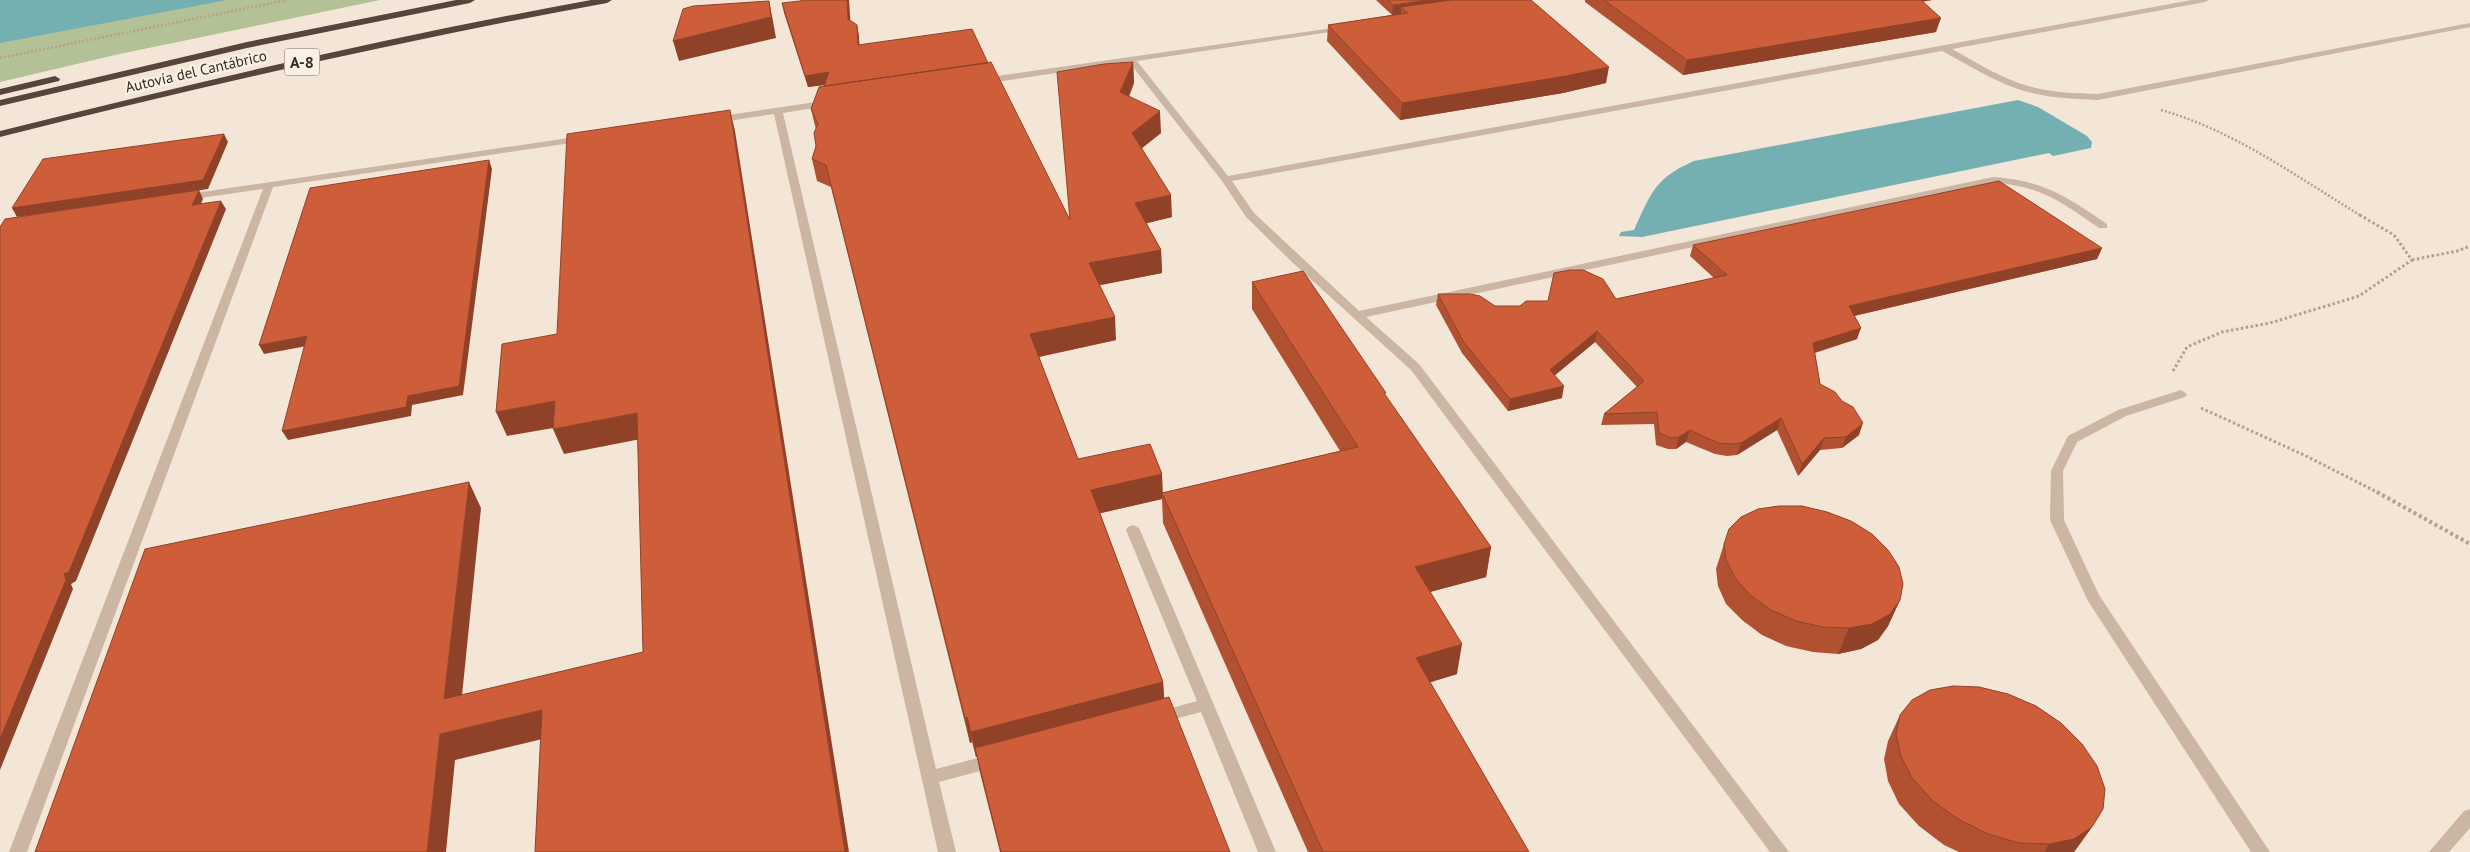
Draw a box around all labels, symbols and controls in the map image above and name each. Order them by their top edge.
street label: Autovía del Cantábrico [123,45,269,97]
road number: A-8 [284,48,320,76]

